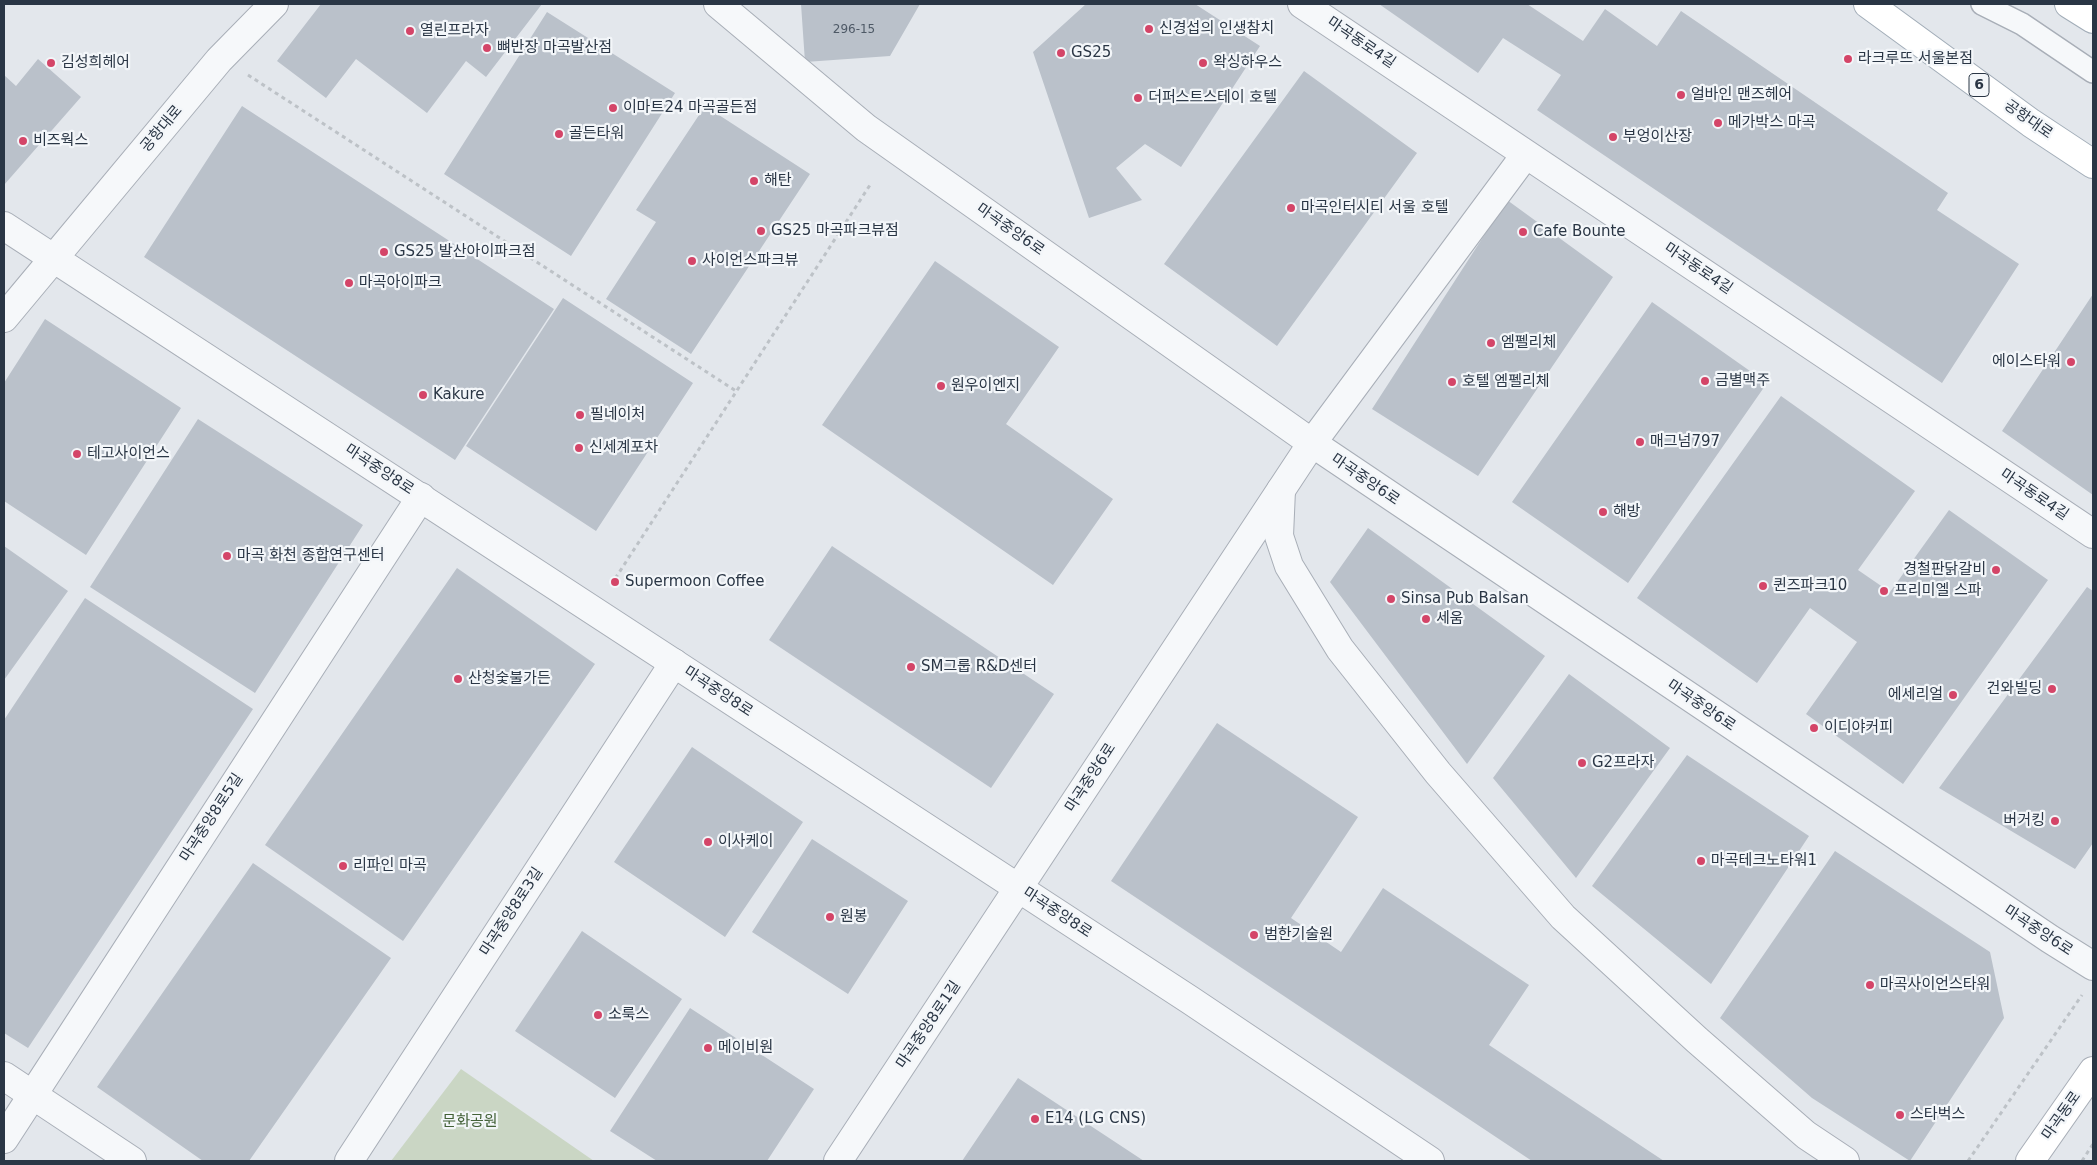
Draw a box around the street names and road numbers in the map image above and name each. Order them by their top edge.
street label: 마곡동로4길 [1323,14,1399,72]
road number: 6 [1969,74,1989,96]
street label: 공항대로 [2000,97,2056,143]
street label: 공항대로 [137,102,187,156]
street label: 마곡중앙6로 [973,200,1047,260]
street label: 마곡동로4길 [1660,240,1736,298]
street label: 마곡중앙8로 [341,441,417,499]
street label: 마곡중앙6로 [1327,451,1403,509]
street label: 마곡동로4길 [1996,466,2072,524]
street label: 마곡중앙8로 [680,663,756,721]
street label: 마곡중앙6로 [1663,677,1739,735]
street label: 마곡중앙6로 [1062,740,1120,816]
street label: 마곡중앙8로5길 [177,770,247,866]
street label: 마곡중앙8로3길 [477,864,547,960]
street label: 마곡중앙8로 [1019,884,1095,942]
street label: 마곡중앙6로 [2000,902,2076,960]
street label: 마곡중앙8로1길 [893,978,965,1072]
street label: 마곡동로 [2039,1088,2085,1144]

